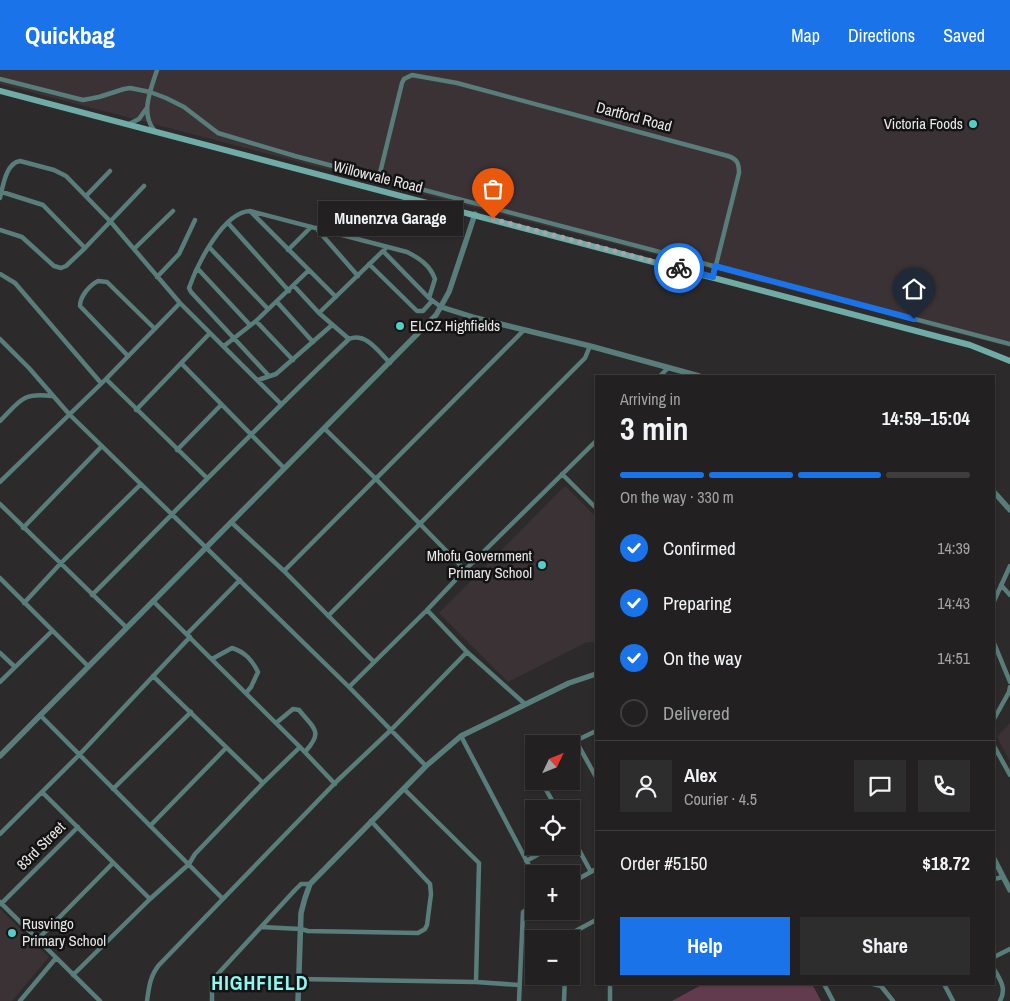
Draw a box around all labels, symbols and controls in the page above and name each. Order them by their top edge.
text: Quickbag [25,19,115,51]
text: Map [791,23,820,48]
text: Directions [848,23,915,48]
text: Saved [943,23,985,48]
street label: Dartford Road [594,96,674,137]
place label: Victoria Foods [884,113,963,134]
marker: Victoria Foods [967,118,979,130]
street label: Willowvale Road [331,155,425,198]
pin [472,168,514,219]
icon: bag [479,175,507,203]
callout: Munenzva Garage [318,202,463,236]
text: Munenzva Garage [334,207,447,229]
courier [654,243,704,293]
icon: bike [665,254,693,282]
pin [893,268,935,319]
icon: home [900,275,928,303]
place label: ELCZ Highfields [410,315,500,336]
marker: ELCZ Highfields [394,320,406,332]
text: Arriving in [620,388,681,410]
text: 14:59–15:04 [882,405,970,431]
text: 3 min [620,407,689,450]
text: On the way · 330 m [620,486,734,508]
icon: check [620,534,648,562]
text: Confirmed [663,535,736,561]
text: 14:39 [937,537,970,559]
place label: Mhofu Government Primary School [427,545,533,583]
marker: Mhofu Government Primary School [536,559,548,571]
icon: check [620,589,648,617]
text: Preparing [663,590,731,616]
text: 14:43 [937,592,970,614]
icon: check [620,644,648,672]
text: On the way [663,645,742,671]
text: 14:51 [937,647,970,669]
text: Delivered [663,700,730,726]
north arrow [525,735,580,790]
map controls [525,735,580,985]
button: person [620,760,672,812]
button: chat [854,760,906,812]
button: phone [918,760,970,812]
text: Alex [684,762,717,788]
text: Courier · 4.5 [684,788,757,810]
button: locate [525,800,580,855]
street label: 83rd Street [12,816,70,875]
text: Order #5150 [620,850,707,876]
text: $18.72 [922,850,970,876]
button: + [525,865,580,920]
place label: Rusvingo Primary School [22,913,106,951]
button: Help [620,917,790,975]
button: Share [800,917,970,975]
marker: Rusvingo Primary School [6,927,18,939]
button: − [525,930,580,985]
district label: HIGHFIELD [211,969,309,996]

